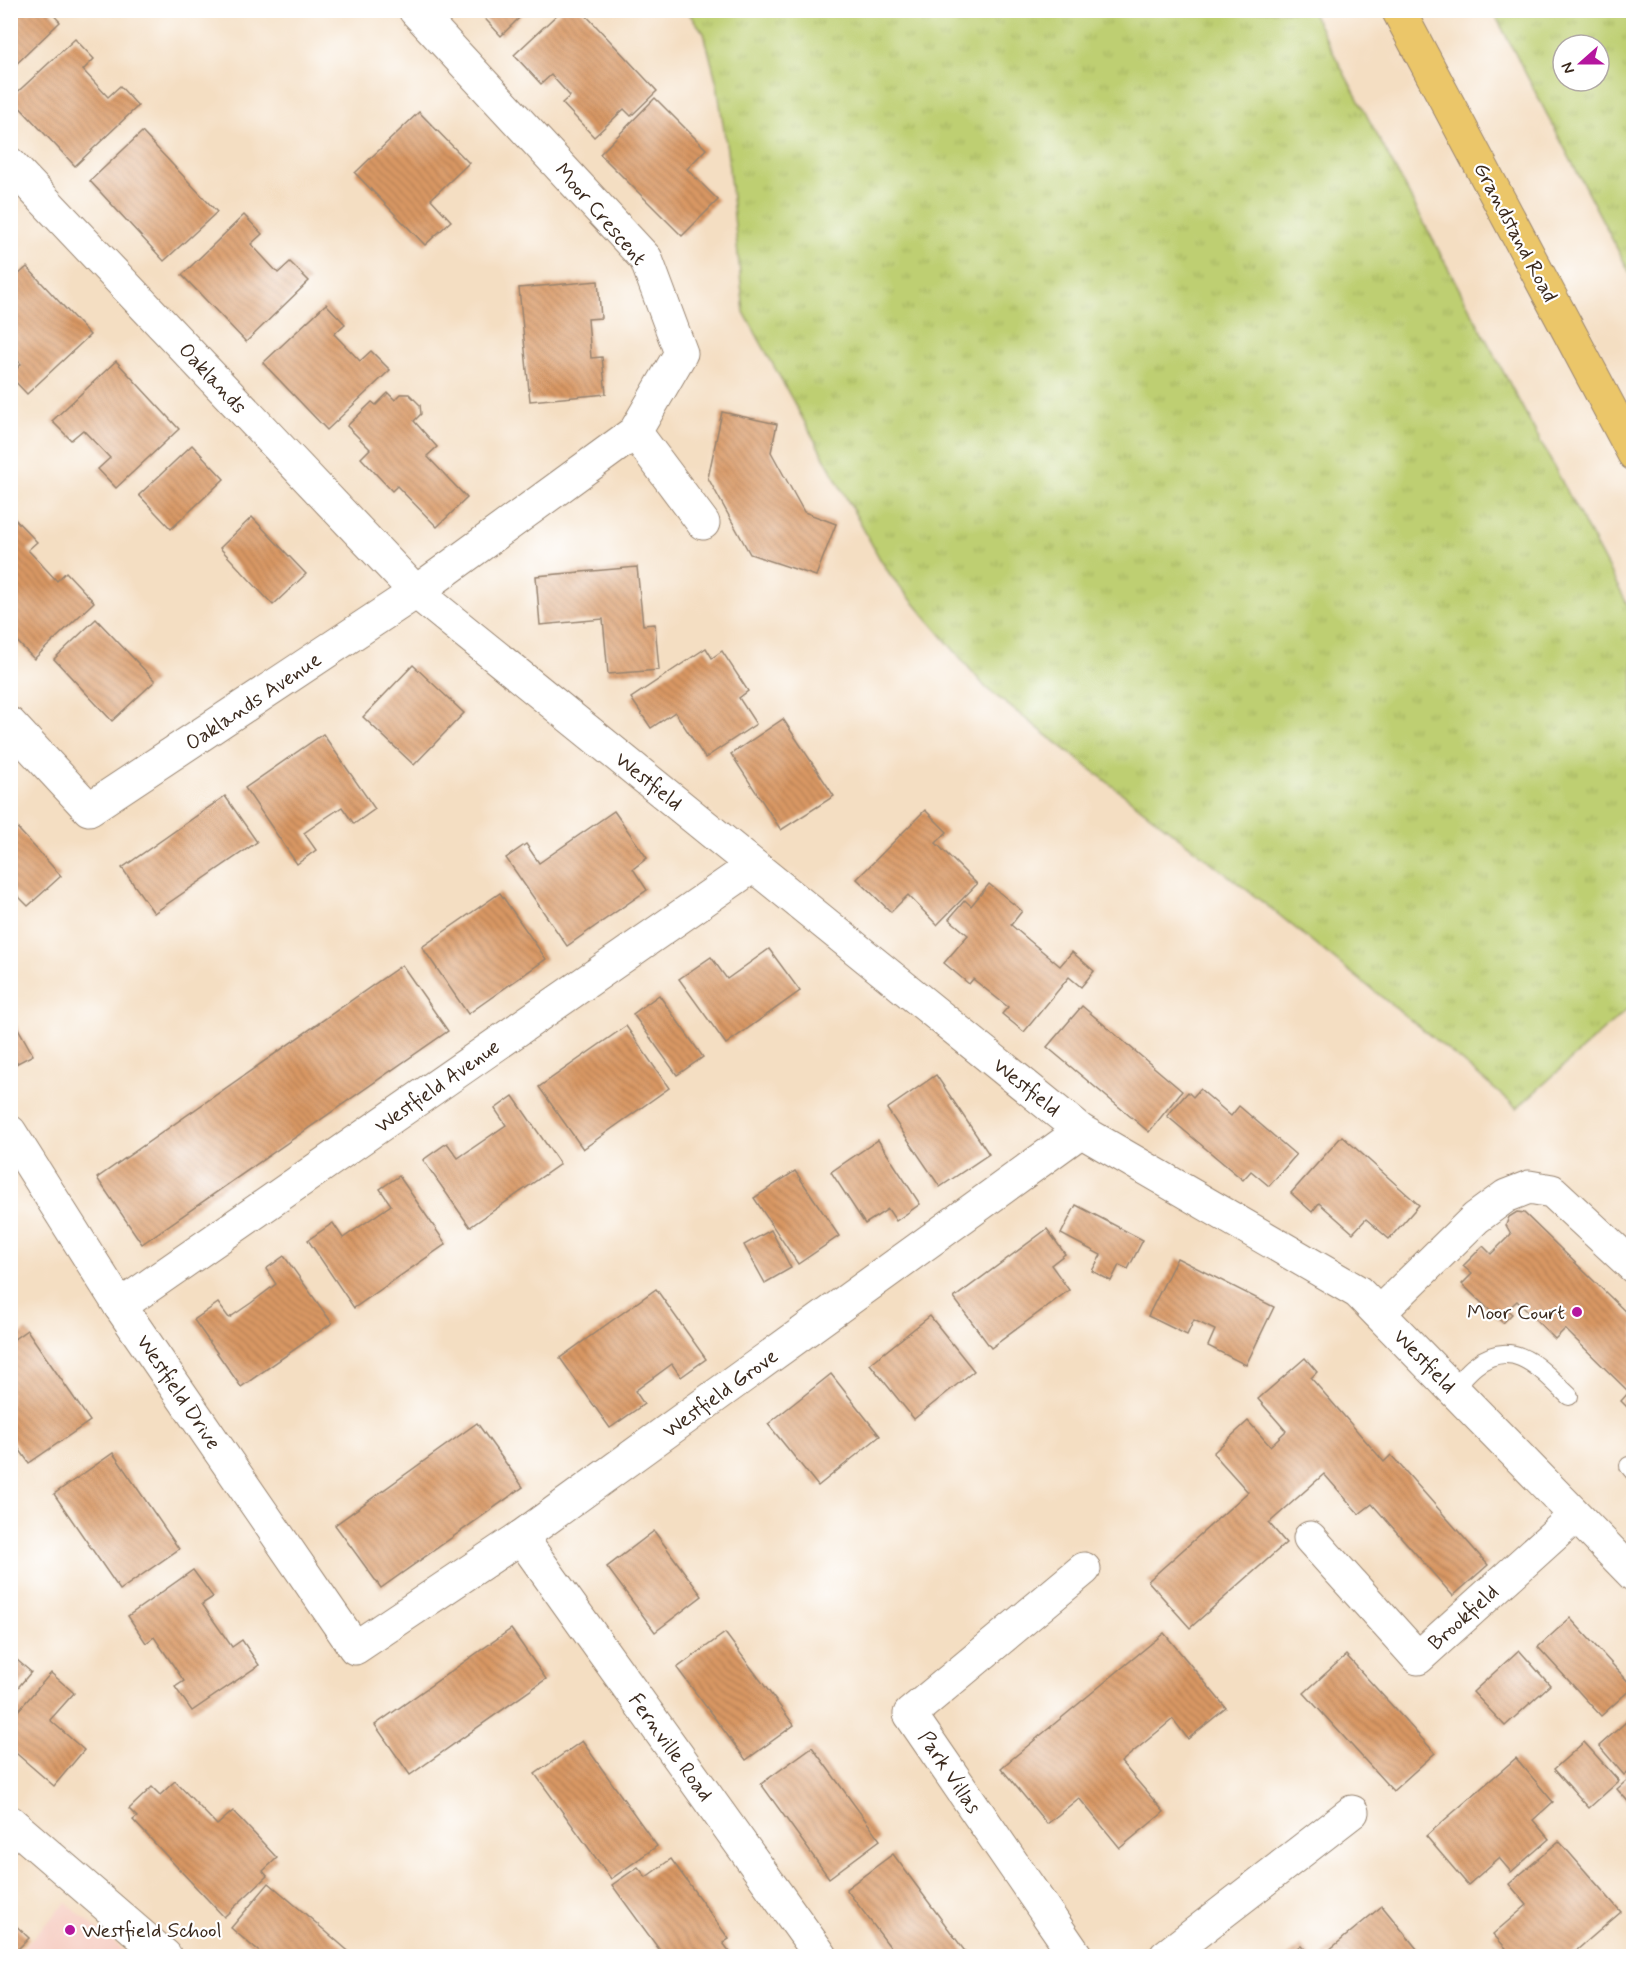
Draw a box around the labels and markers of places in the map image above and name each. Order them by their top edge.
place label: Moor Court [1467,1299,1565,1327]
marker: Moor Court [1570,1305,1584,1319]
place label: Westfield School [82,1917,222,1945]
marker: Westfield School [63,1923,77,1937]

